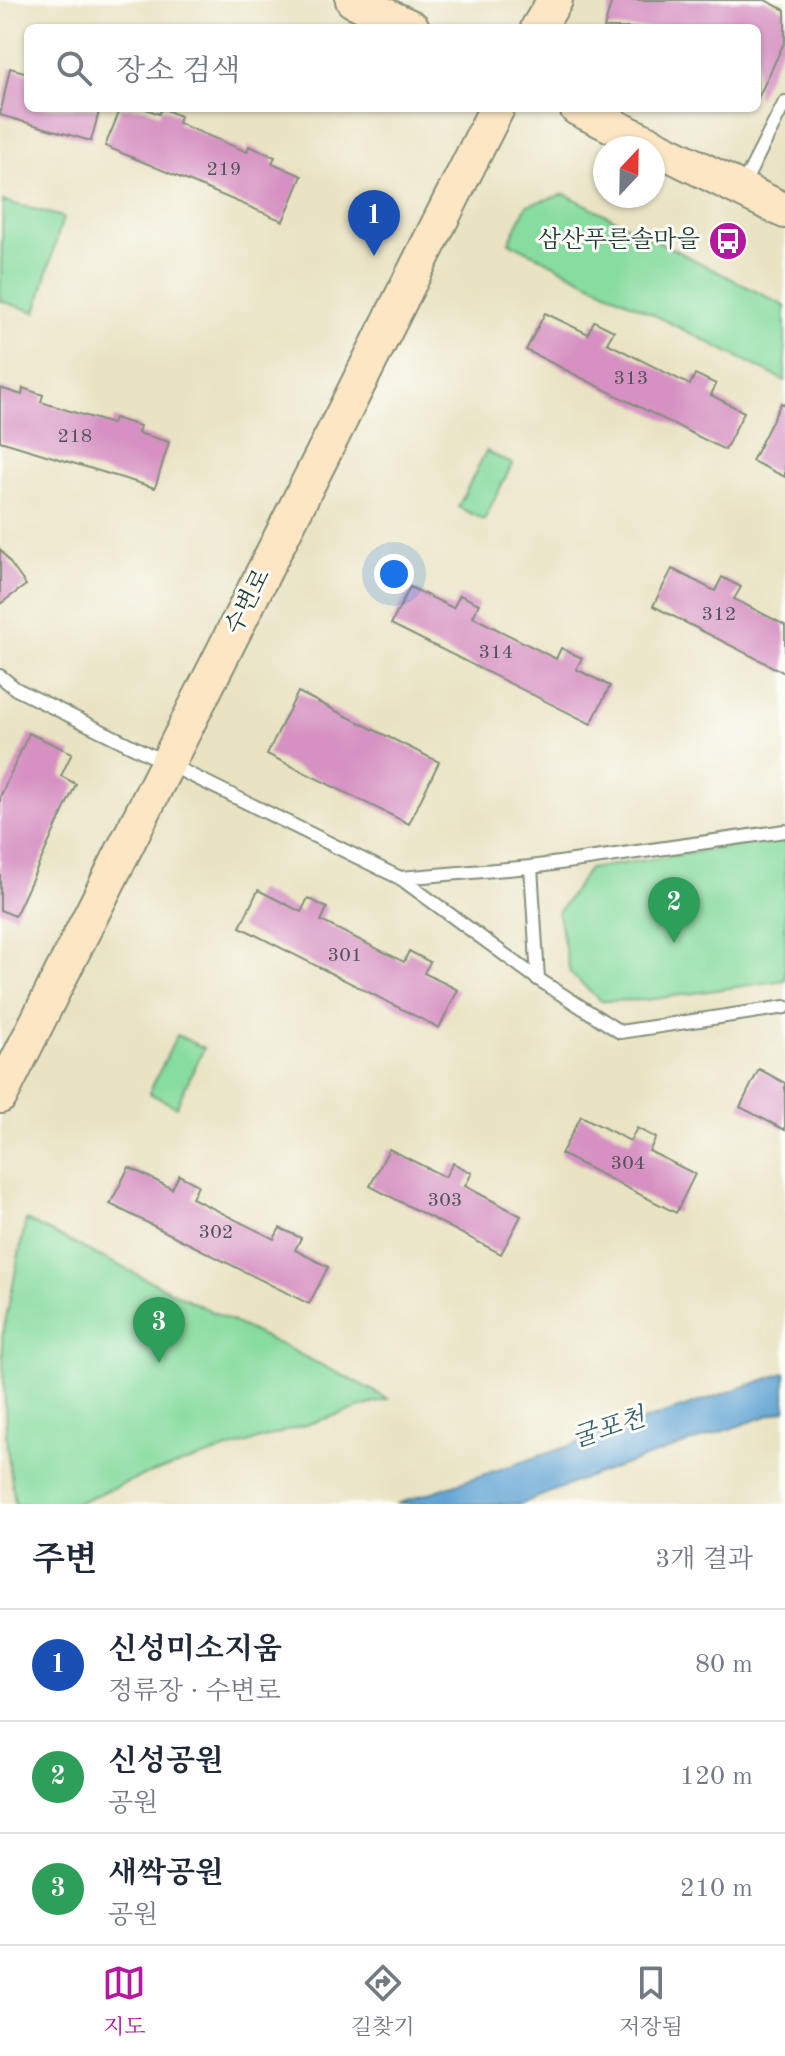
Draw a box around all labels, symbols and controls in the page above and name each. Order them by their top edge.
search box [24,24,761,112]
icon: search [52,46,96,90]
text: 장소 검색 [116,57,240,87]
north arrow [593,136,665,208]
house number: 219 [207,160,241,180]
pin: 1 [348,190,400,256]
bus stop icon: 삼산푸른솔마을 [707,220,749,262]
place label: 삼산푸른솔마을 [538,226,700,253]
house number: 313 [614,369,648,389]
house number: 218 [58,427,92,447]
your location [374,554,414,594]
street label: 수변로 [221,565,275,638]
house number: 312 [702,605,736,625]
house number: 314 [479,643,513,663]
pin: 2 [648,877,700,943]
house number: 301 [328,946,362,966]
house number: 304 [611,1154,645,1174]
house number: 303 [428,1191,462,1211]
house number: 302 [199,1223,233,1243]
pin: 3 [133,1297,185,1363]
water label: 굴포천 [568,1402,651,1453]
text: 주변 [32,1544,98,1578]
text: 3개 결과 [655,1547,753,1573]
text: 신성미소지움 [108,1635,282,1665]
text: 1 [50,1652,66,1678]
text: 80 m [695,1652,753,1678]
text: 정류장 · 수변로 [108,1679,281,1705]
text: 신성공원 [108,1747,224,1777]
text: 2 [50,1764,66,1790]
text: 120 m [680,1764,753,1790]
text: 공원 [108,1791,158,1817]
text: 새싹공원 [108,1859,224,1889]
text: 3 [50,1876,66,1902]
text: 210 m [680,1876,753,1902]
text: 공원 [108,1903,158,1929]
tab: 지도 [102,1961,146,2042]
tab: 길찾기 [351,1961,414,2042]
tab: 저장됨 [619,1961,683,2042]

